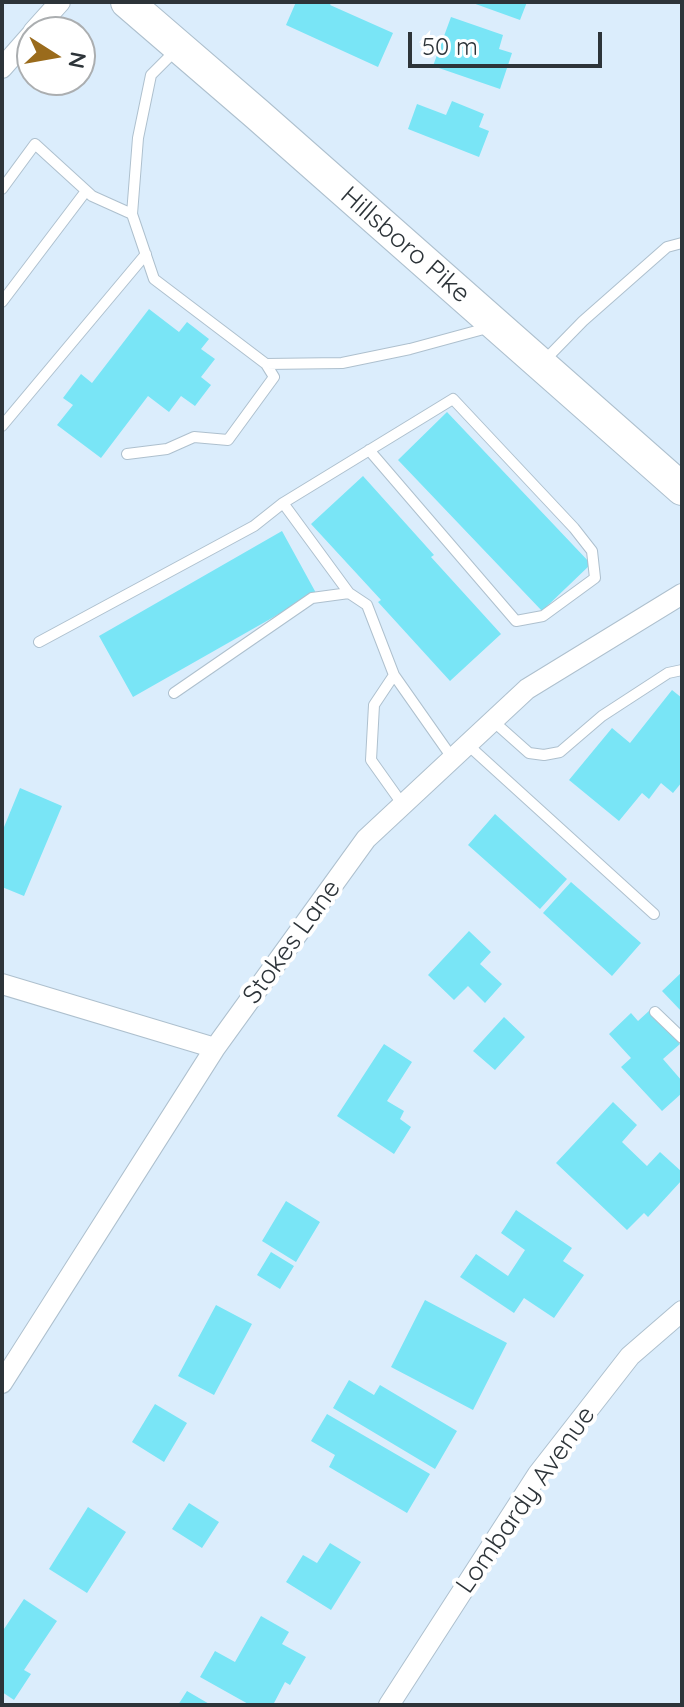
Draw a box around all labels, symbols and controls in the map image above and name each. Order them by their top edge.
north arrow [16,16,96,96]
scale bar [412,16,606,66]
text: 50 m [422,31,478,61]
text: N [62,50,93,71]
street label: Hillsboro Pike [334,180,476,310]
street label: Stokes Lane [237,874,347,1010]
street label: Lombardy Avenue [450,1401,602,1599]

